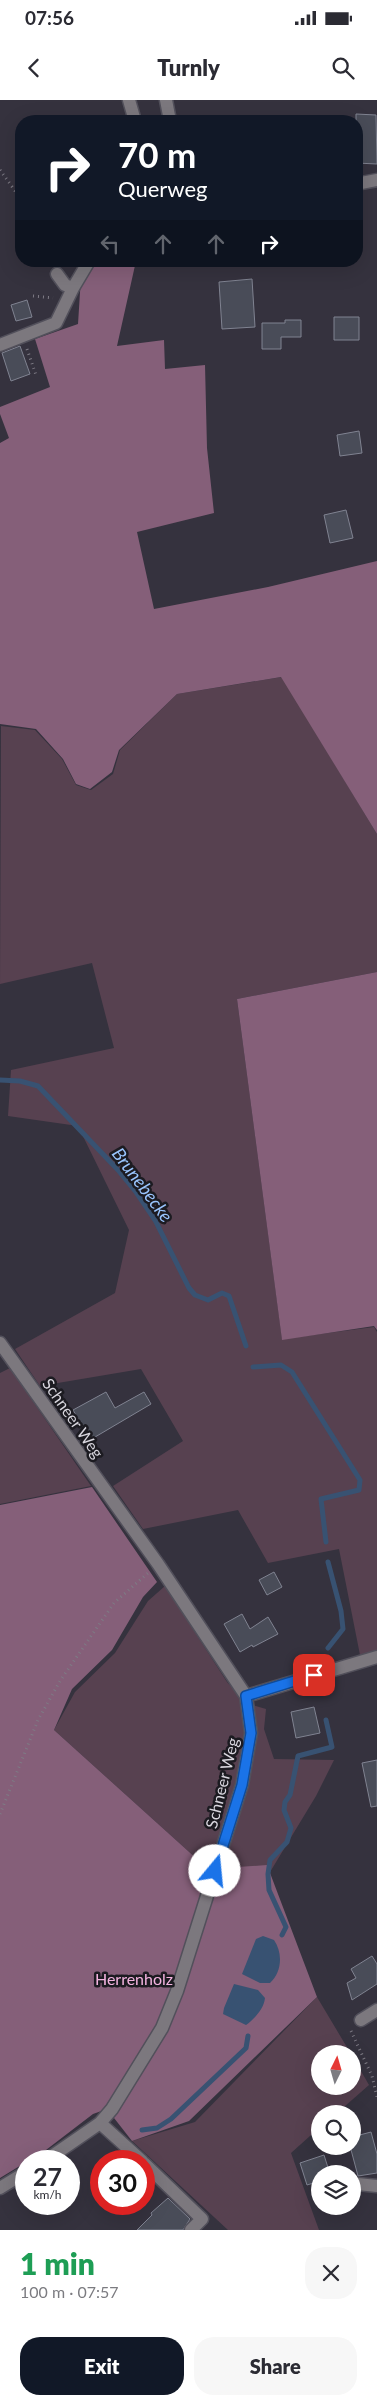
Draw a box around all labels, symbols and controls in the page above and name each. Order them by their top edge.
text: 07:56 [25,6,74,29]
icon: back [20,54,48,82]
text: Turnly [157,54,220,81]
icon: search [329,54,357,82]
text: 70 m [118,133,196,175]
icon: right [35,135,100,200]
text: Querweg [118,175,208,202]
icon: left [96,230,124,258]
icon: ahead [149,230,177,258]
icon: ahead [202,230,230,258]
icon: right [255,230,283,258]
water label: Brunebecke [108,1143,178,1226]
street label: Schneer Weg [39,1374,108,1461]
pin [293,1654,335,1696]
icon: arrive [300,1661,328,1689]
street label: Schneer Weg [201,1736,242,1830]
position arrow [188,1844,240,1896]
park label: Herrenholz [95,1969,173,1988]
north arrow [311,2045,361,2095]
map controls [311,2045,361,2215]
button: search [311,2105,361,2155]
speed limit sign: 30 [90,2150,155,2215]
text: 27 [33,2161,62,2191]
button: layers [311,2165,361,2215]
text: km/h [33,2187,62,2202]
text: 1 min [20,2245,95,2281]
button: close [305,2247,357,2299]
text: 100 m · 07:57 [20,2282,119,2301]
button: Exit [20,2337,184,2395]
button: Share [194,2337,357,2395]

